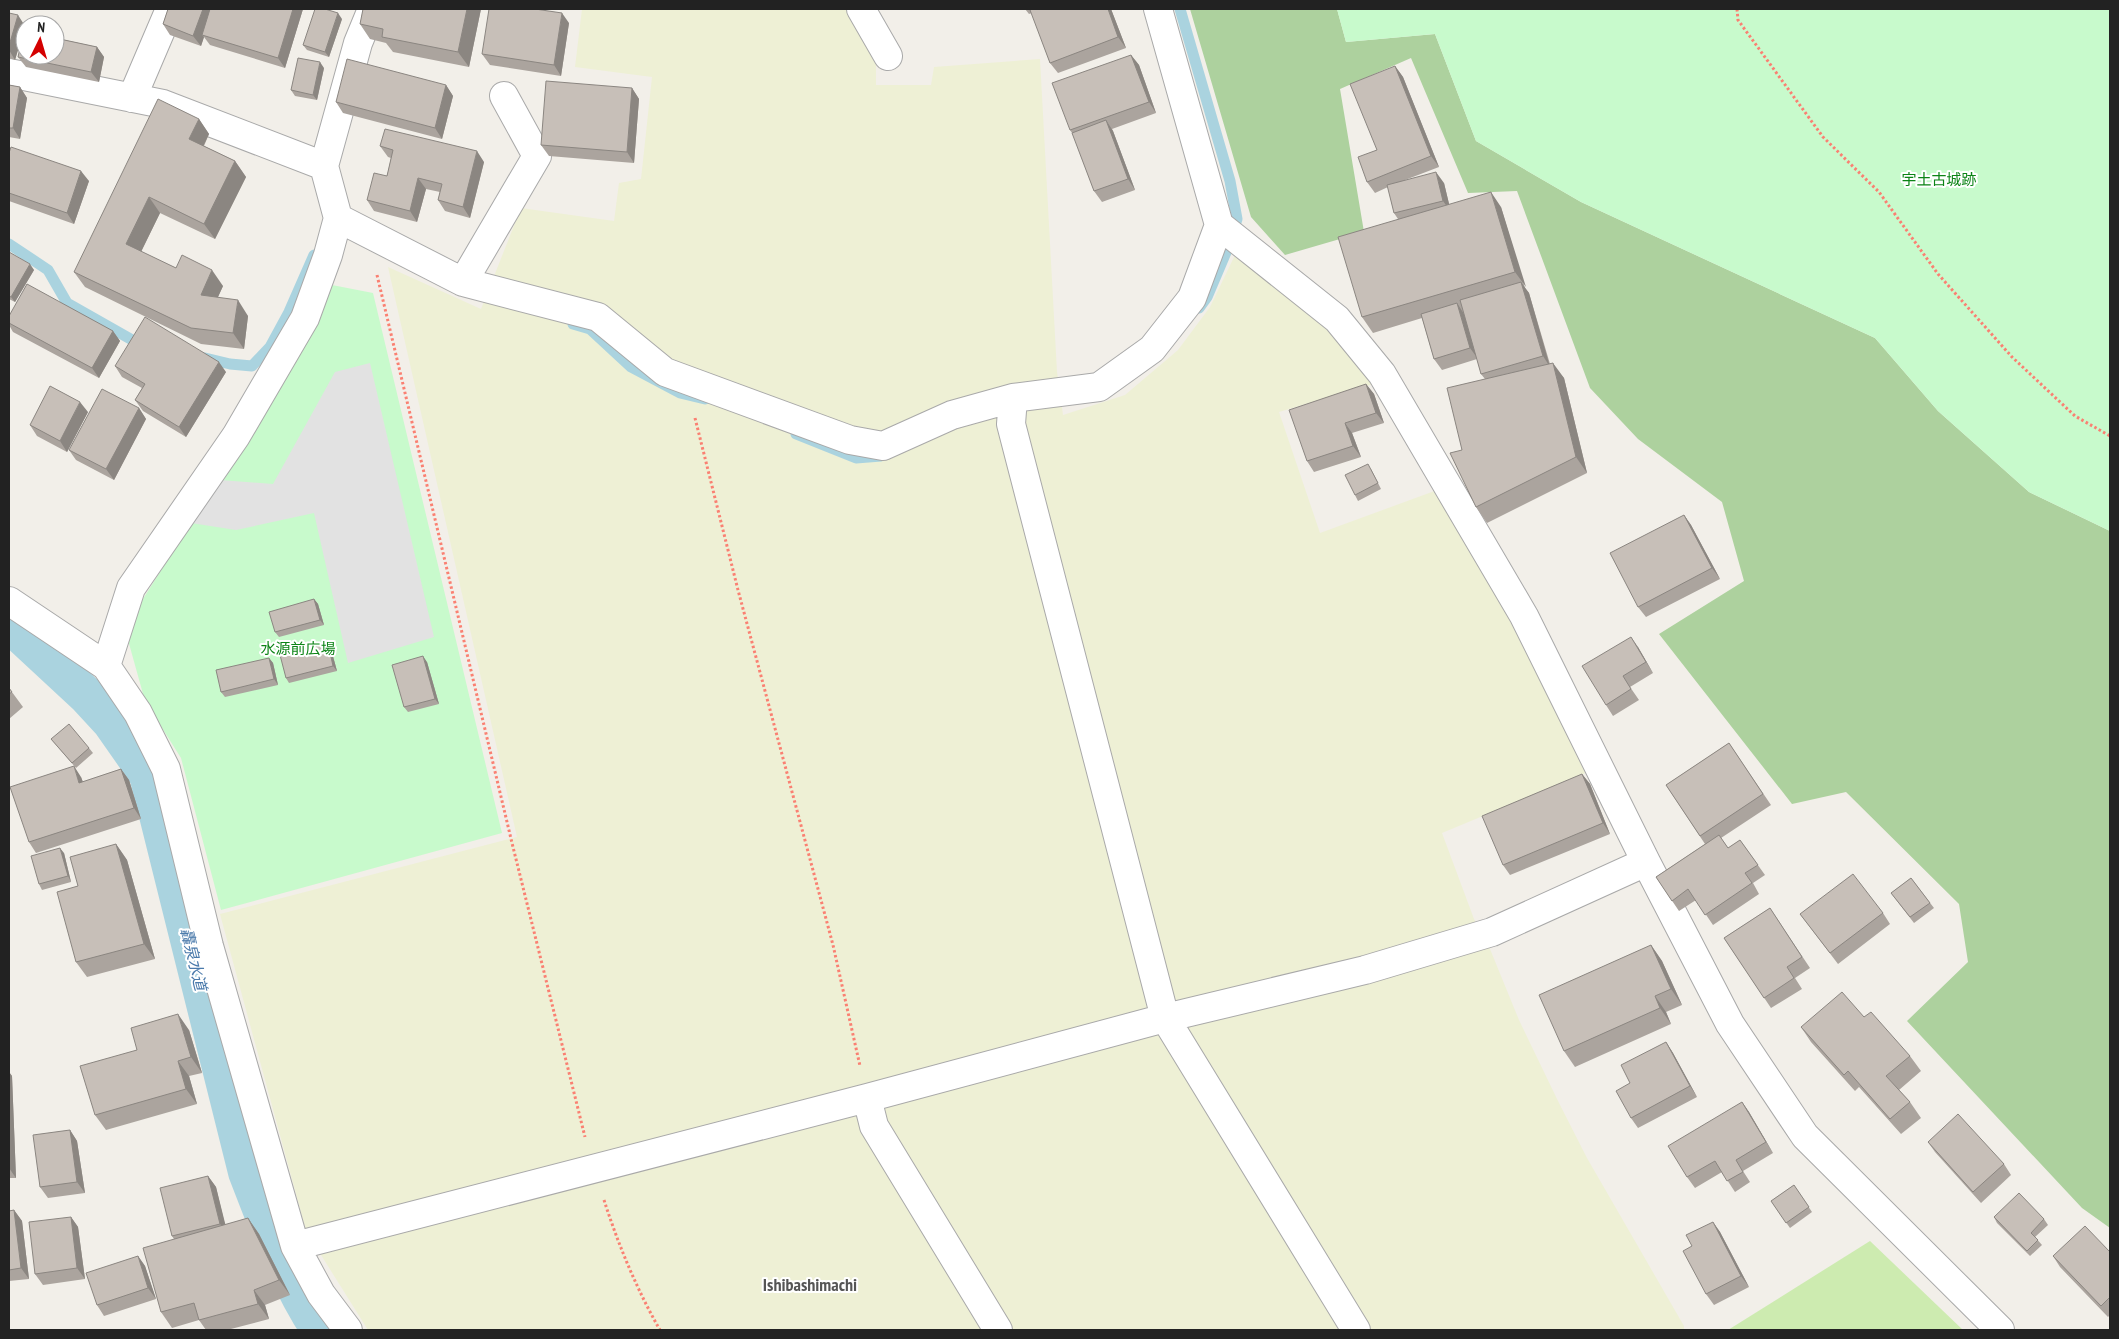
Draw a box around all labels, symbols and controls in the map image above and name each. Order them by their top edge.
north arrow [15,15,65,65]
text: N [37,18,46,36]
park label: 宇土古城跡 [1901,170,1977,189]
park label: 水源前広場 [260,639,336,658]
water label: 轟泉水道 [177,926,212,995]
district label: Ishibashimachi [763,1273,857,1296]

